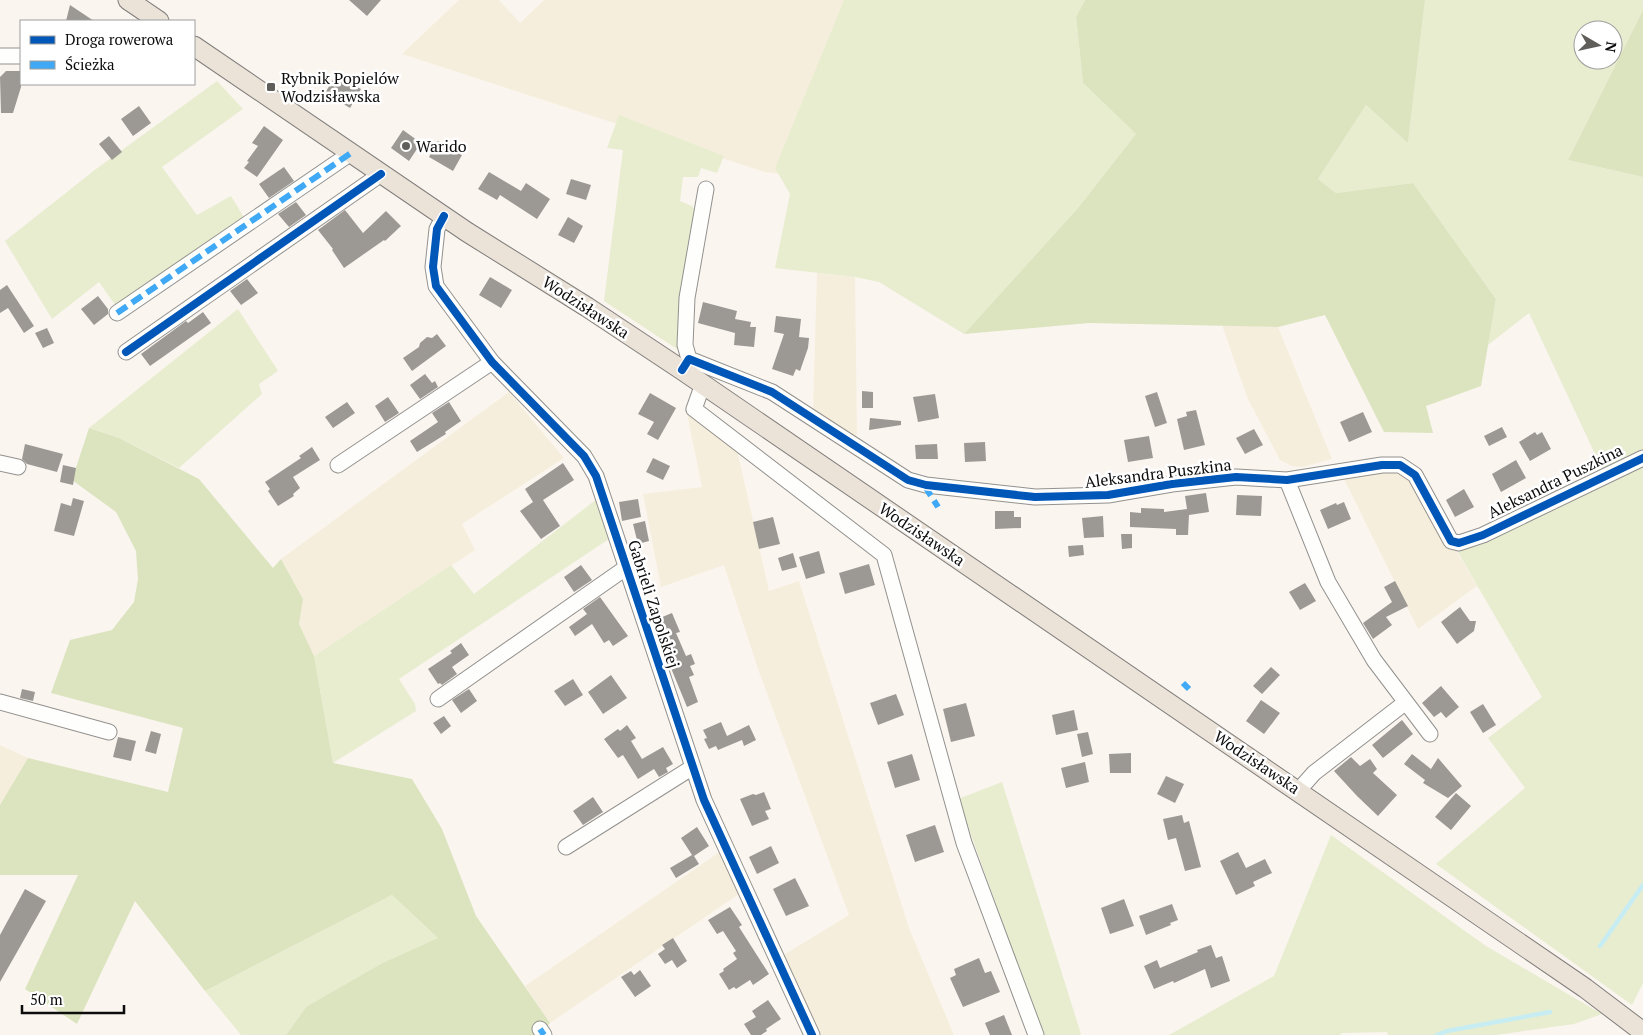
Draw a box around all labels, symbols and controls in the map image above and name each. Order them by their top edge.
legend [20,20,195,85]
north arrow [1573,20,1623,70]
text: Droga rowerowa [65,29,174,49]
text: N [1601,40,1622,54]
text: Ścieżka [65,54,115,74]
place label: Rybnik Popielów Wodzisławska [281,67,399,107]
marker: Rybnik Popielów Wodzisławska [265,81,277,93]
place label: Warido [416,135,467,157]
marker: Warido [400,140,412,152]
street label: Wodzisławska [538,271,634,343]
street label: Aleksandra Puszkina [1484,439,1626,523]
street label: Aleksandra Puszkina [1083,453,1233,493]
street label: Wodzisławska [875,497,969,571]
street label: Gabrieli Zapolskiej [623,537,685,671]
street label: Wodzisławska [1210,725,1304,799]
scale bar [22,982,125,1014]
text: 50 m [30,989,63,1009]

